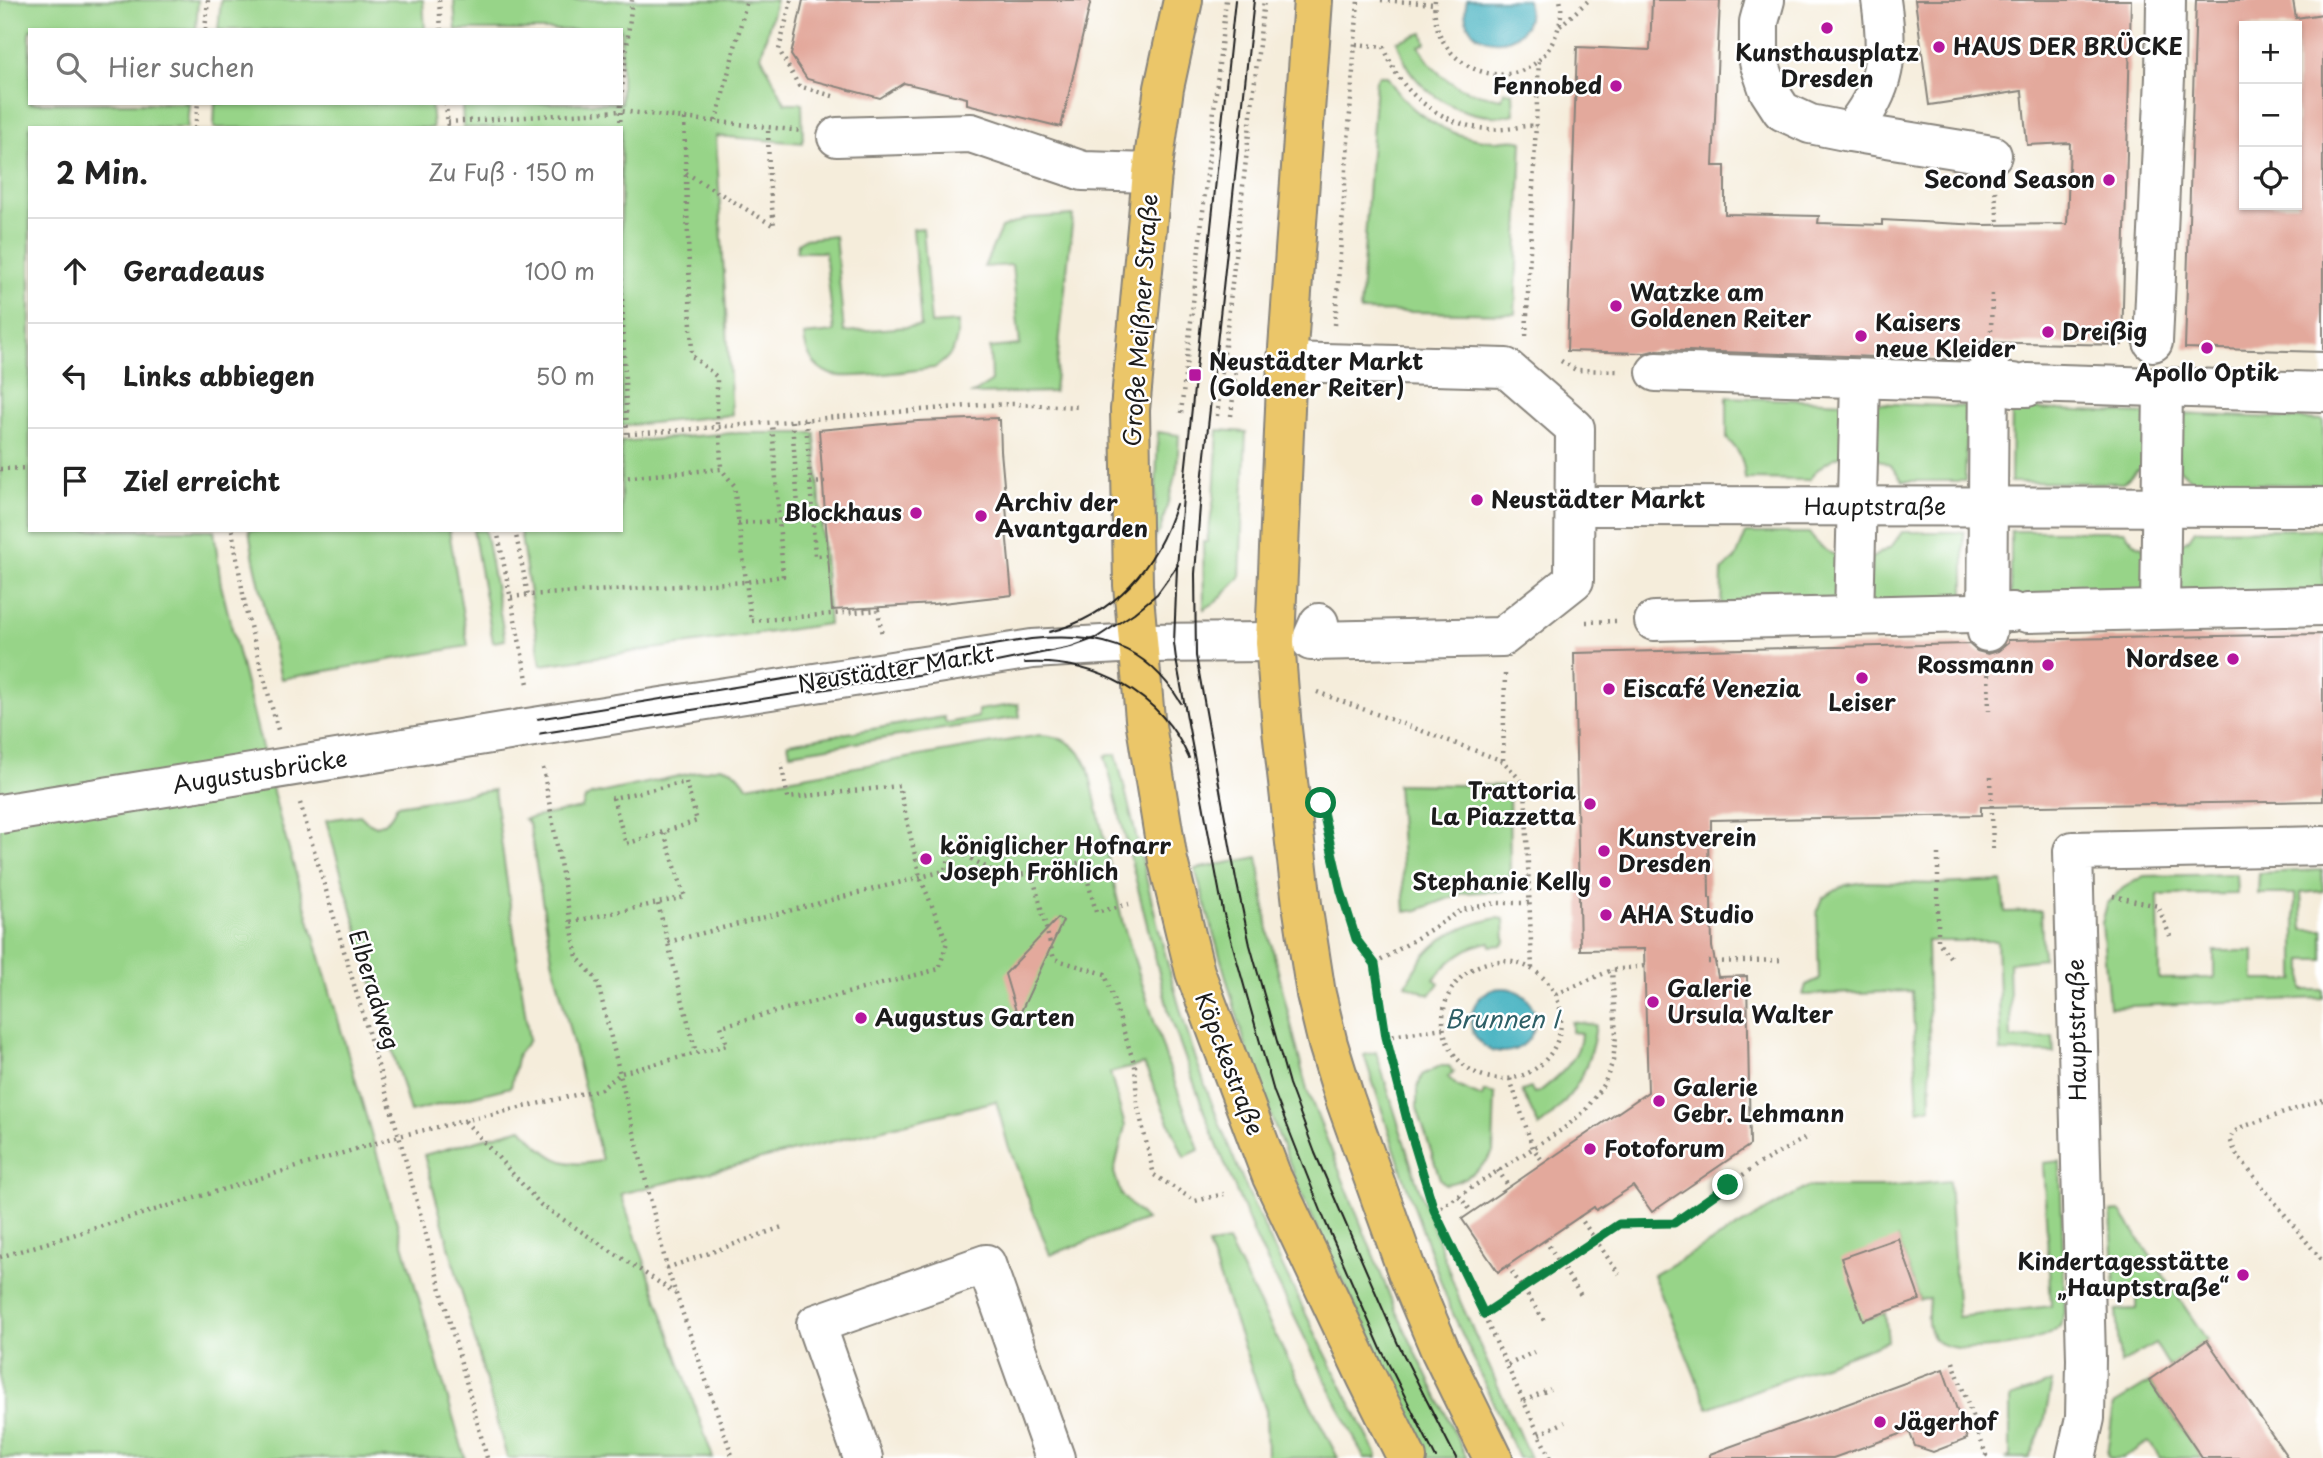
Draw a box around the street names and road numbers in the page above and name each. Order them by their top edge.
street label: Große Meißner Straße [1113,192,1166,447]
street label: Hauptstraße [1804,488,1946,523]
street label: Neustädter Markt [795,635,996,700]
street label: Augustusbrücke [170,739,350,802]
street label: Elberadweg [341,925,410,1054]
street label: Hauptstraße [2057,958,2094,1102]
street label: Köpckestraße [1187,987,1274,1140]

